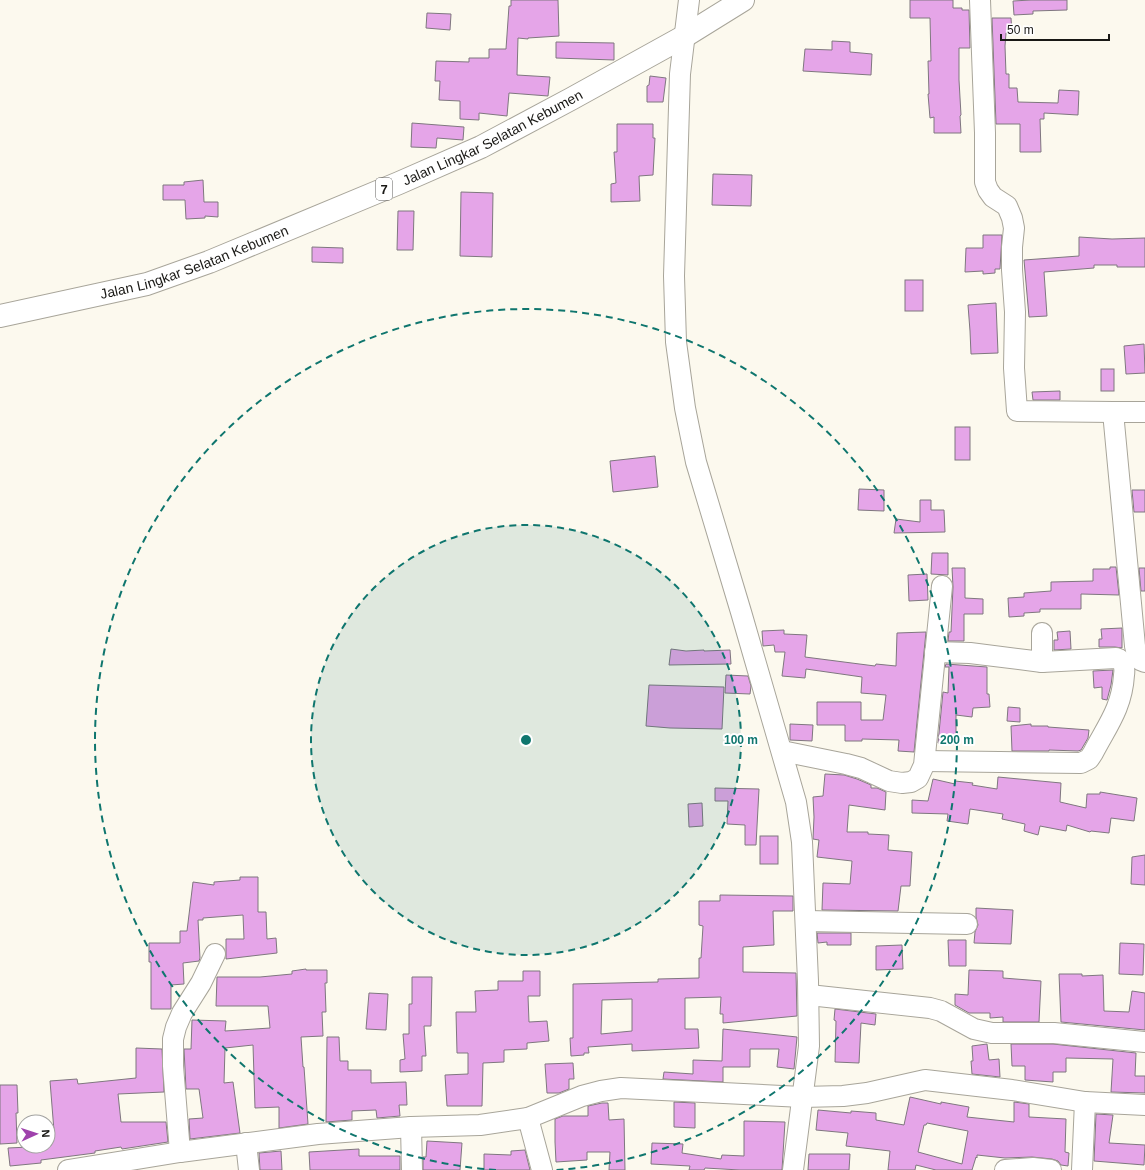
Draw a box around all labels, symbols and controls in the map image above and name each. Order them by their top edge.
scale bar [1001,16,1109,42]
text: 50 m [1007,23,1034,37]
street label: Jalan Lingkar Selatan Kebumen [400,86,585,188]
road number: 7 [376,178,392,200]
street label: Jalan Lingkar Selatan Kebumen [99,222,291,302]
centre of rings [519,733,533,747]
text: 100 m [724,733,758,747]
text: 200 m [940,733,974,747]
north arrow [16,1114,56,1154]
text: N [40,1129,52,1138]

